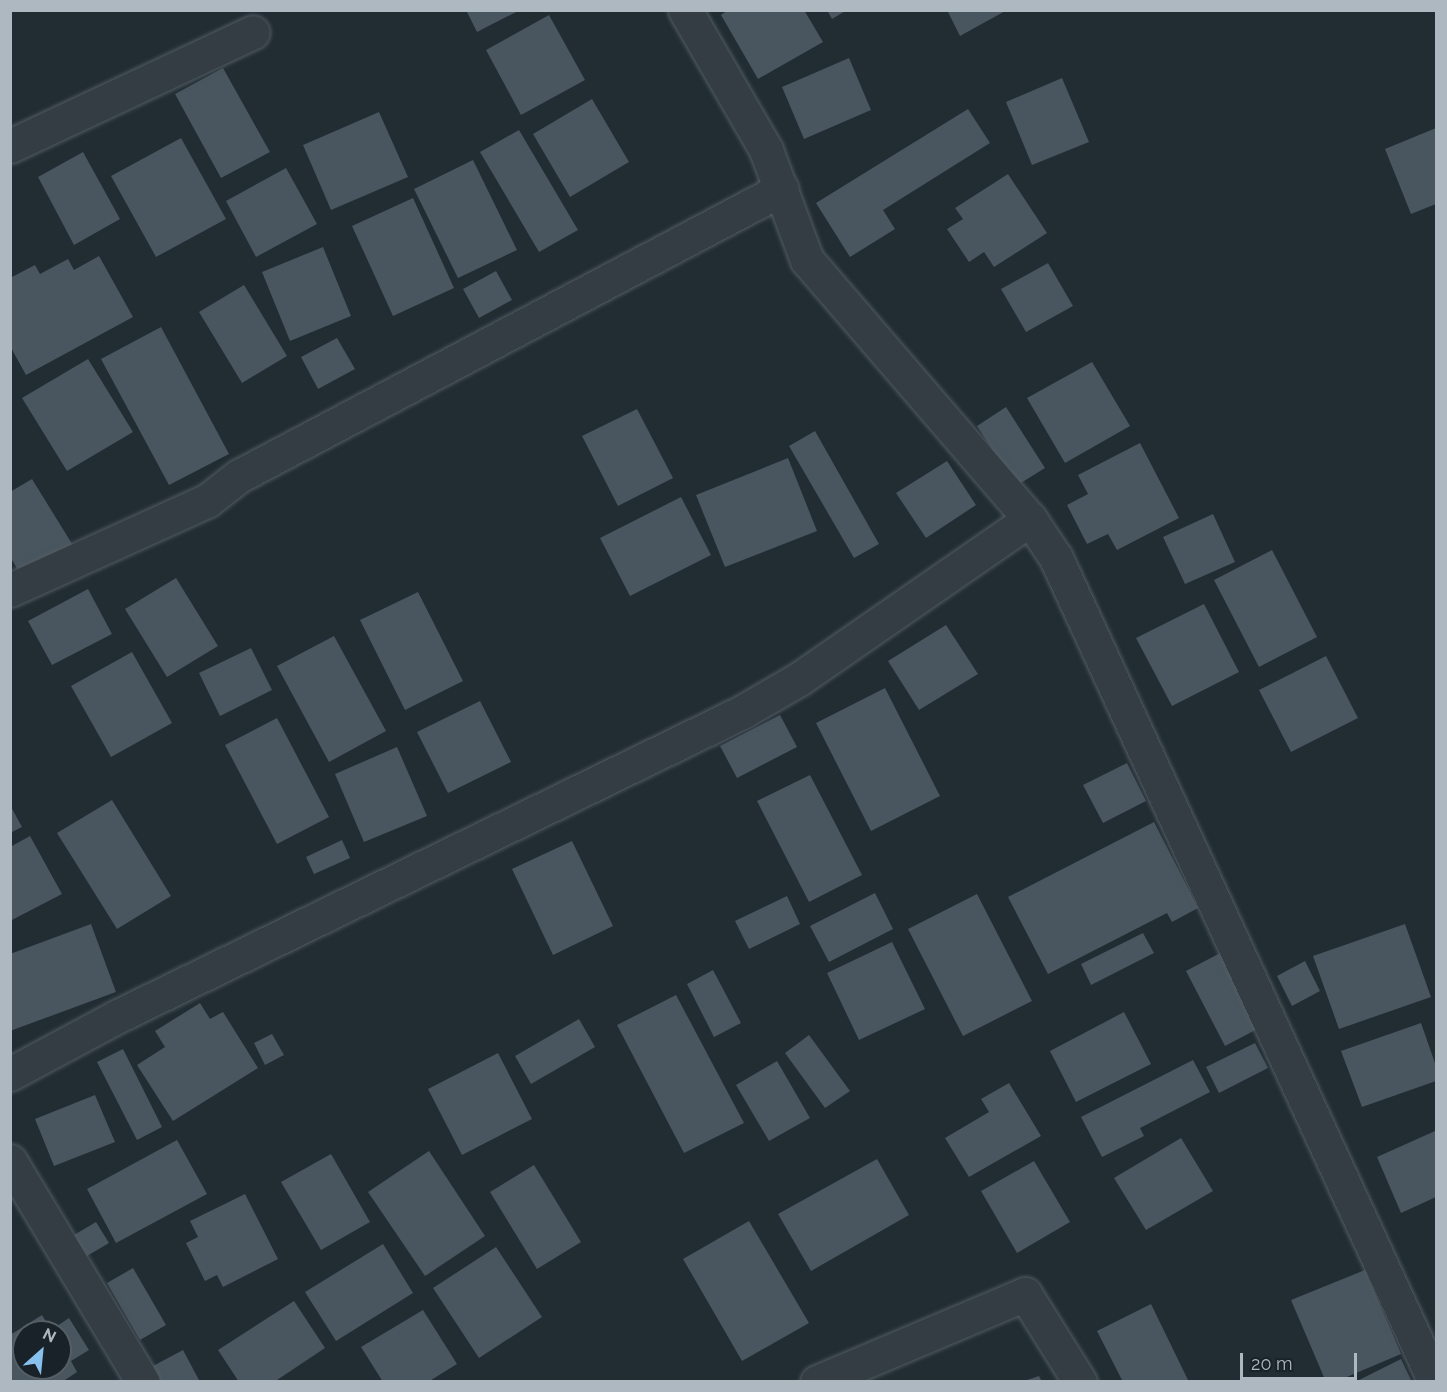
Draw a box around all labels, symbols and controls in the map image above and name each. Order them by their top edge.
north arrow [12,1320,72,1380]
text: N [40,1324,59,1347]
scale bar [1243,1341,1360,1379]
text: 20 m [1251,1353,1293,1374]

